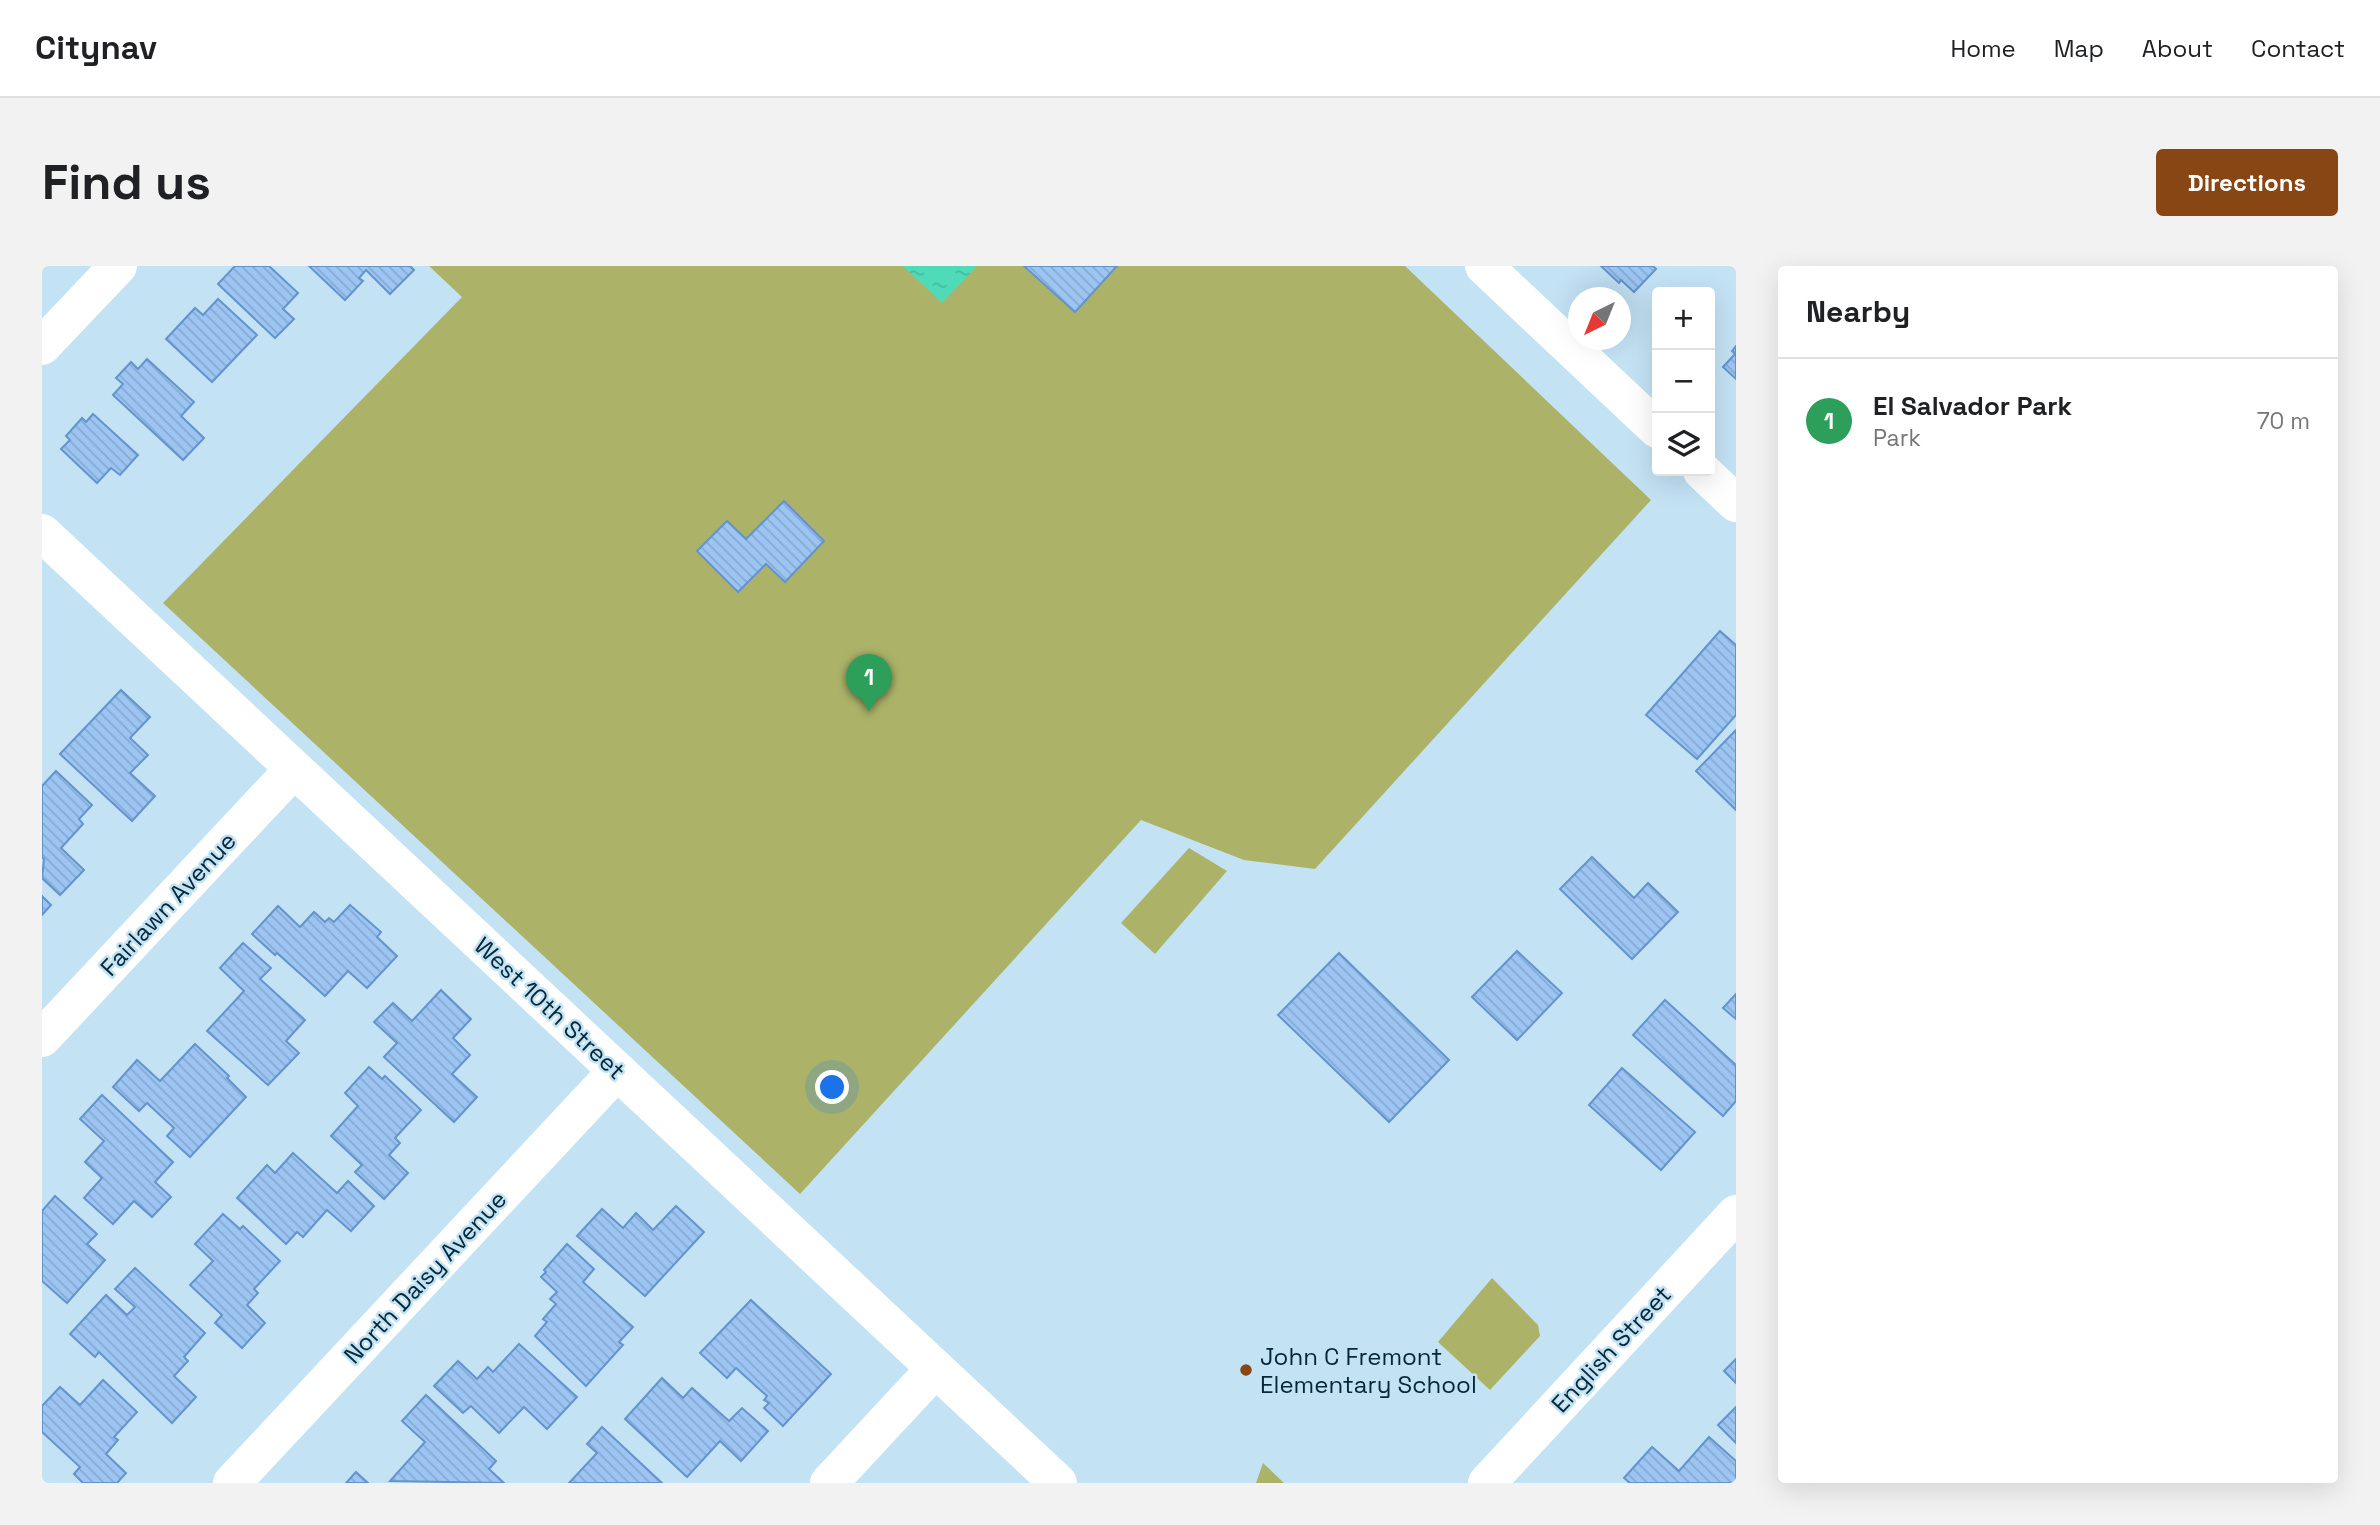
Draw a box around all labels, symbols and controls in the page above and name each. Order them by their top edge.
text: Citynav [35,27,157,69]
text: Home [1950,33,2016,64]
text: Map [2054,33,2104,64]
text: About [2142,33,2213,64]
text: Contact [2251,33,2345,64]
button: Directions [2156,149,2338,216]
text: Find us [42,151,211,213]
north arrow [1568,287,1631,350]
map controls [1652,287,1715,476]
button: + [1652,287,1715,350]
text: Nearby [1806,292,1910,331]
button: − [1652,350,1715,413]
text: El Salvador Park [1873,389,2072,423]
text: 1 [1824,406,1834,436]
text: 70 m [2257,406,2310,436]
button: layers [1652,413,1715,476]
text: Park [1873,423,1921,453]
pin: 1 [846,654,892,712]
street label: Fairlawn Avenue [93,826,243,982]
street label: West 10th Street [468,930,632,1086]
your location [815,1070,849,1104]
street label: North Daisy Avenue [337,1184,513,1370]
street label: English Street [1544,1279,1678,1419]
place label: John C Fremont Elementary School [1260,1341,1477,1400]
marker: John C Fremont Elementary School [1238,1362,1254,1378]

